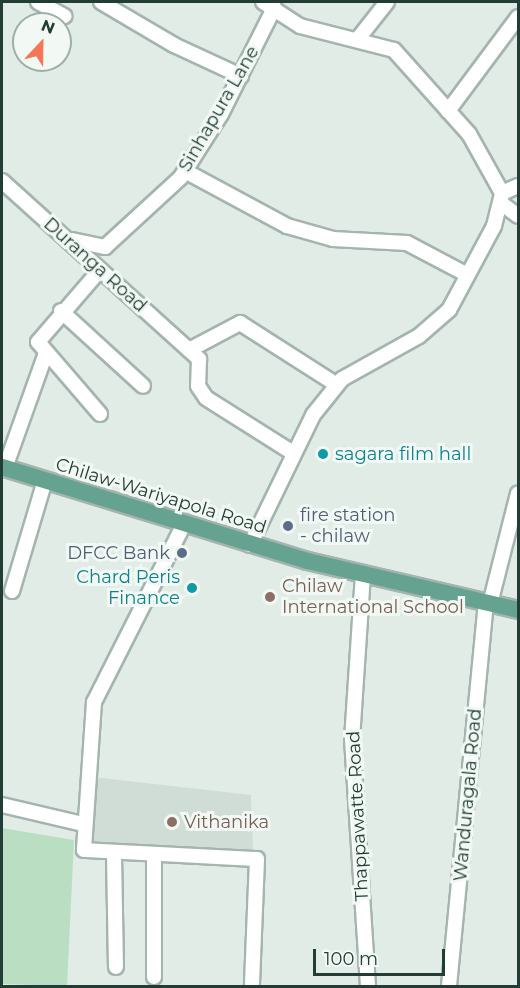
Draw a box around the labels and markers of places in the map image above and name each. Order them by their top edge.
place label: sagara film hall [335,443,471,465]
marker: sagara film hall [316,447,330,461]
place label: fire station - chilaw [300,505,395,548]
marker: fire station - chilaw [281,519,295,533]
place label: DFCC Bank [67,542,170,564]
marker: DFCC Bank [175,546,189,560]
place label: Chard Peris Finance [76,567,180,610]
place label: Chilaw International School [282,576,464,618]
marker: Chard Peris Finance [185,581,199,595]
marker: Chilaw International School [263,590,277,604]
place label: Vithanika [184,811,269,833]
marker: Vithanika [165,815,179,829]

